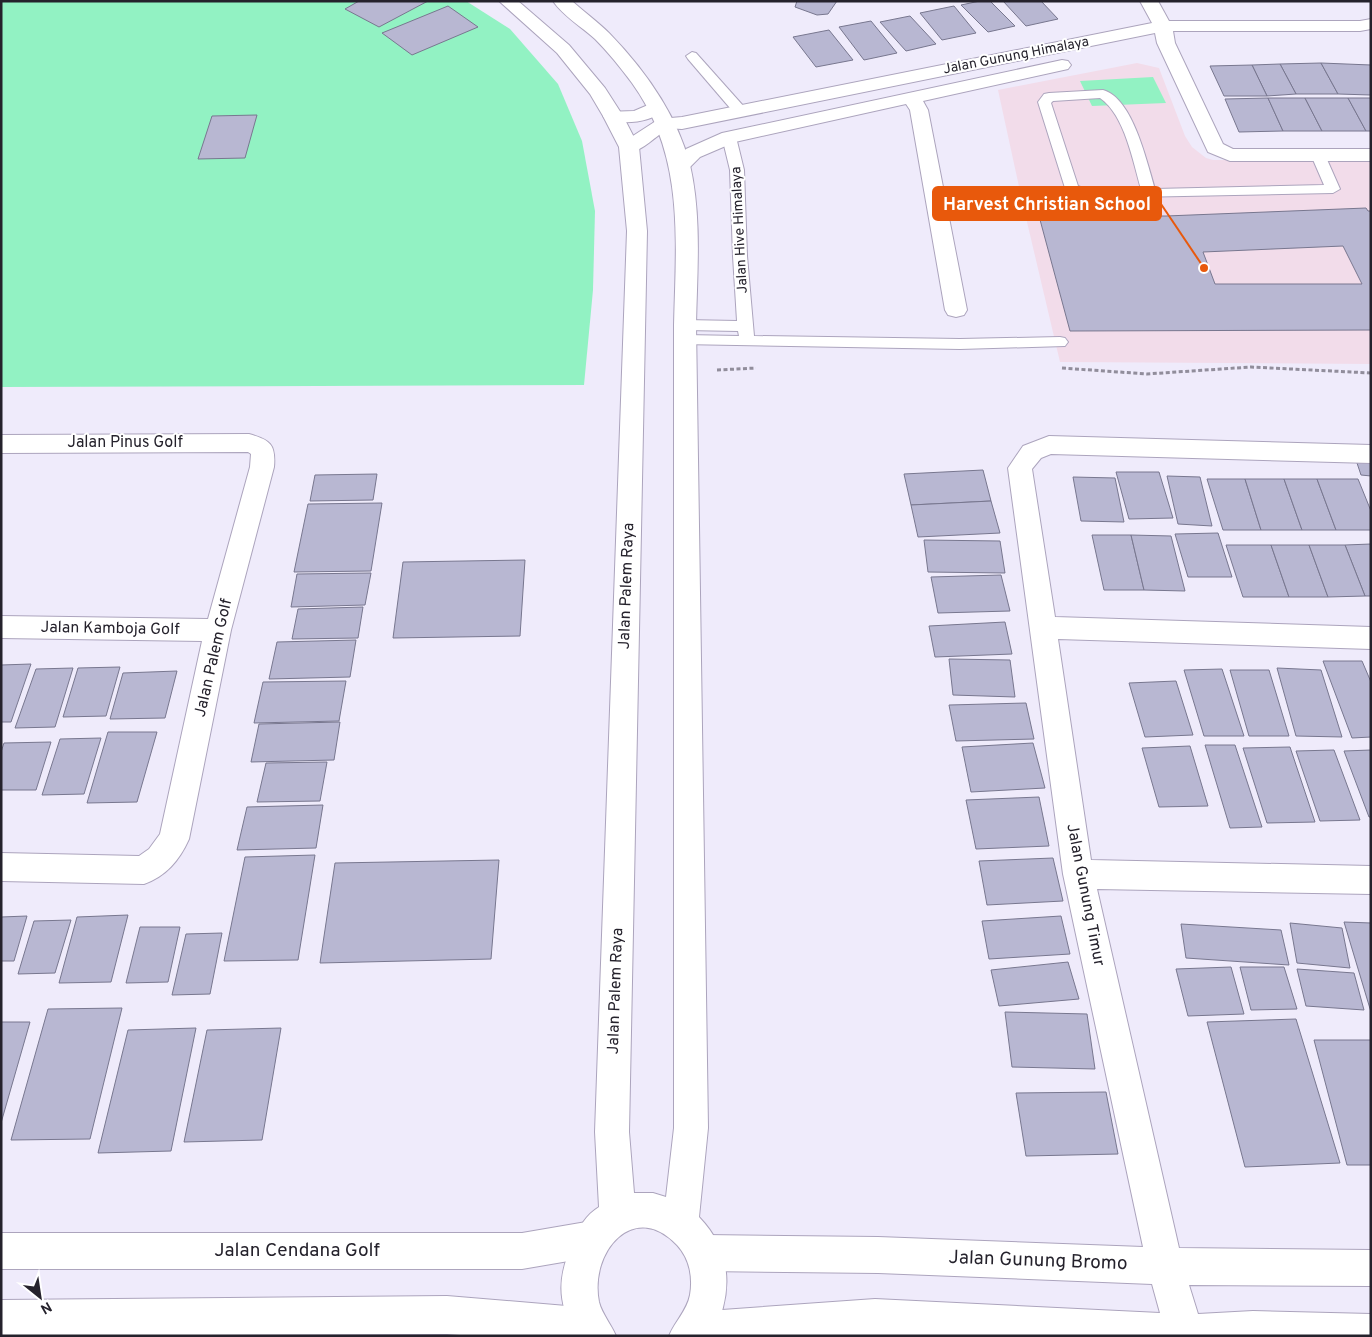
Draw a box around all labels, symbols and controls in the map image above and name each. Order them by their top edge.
street label: Jalan Gunung Himalaya [942,34,1090,78]
street label: Jalan Hive Himalaya [728,166,752,294]
callout: Harvest Christian School [933,187,1161,220]
text: Harvest Christian School [943,194,1151,217]
street label: Jalan Pinus Golf [67,433,183,453]
street label: Jalan Palem Raya [615,522,639,650]
street label: Jalan Palem Golf [191,596,237,719]
street label: Jalan Kamboja Golf [40,618,180,640]
street label: Jalan Gunung Timur [1061,822,1109,968]
street label: Jalan Palem Raya [604,927,628,1055]
street label: Jalan Cendana Golf [214,1239,381,1263]
street label: Jalan Gunung Bromo [948,1246,1128,1276]
north arrow [15,1272,65,1322]
text: N [37,1297,54,1317]

